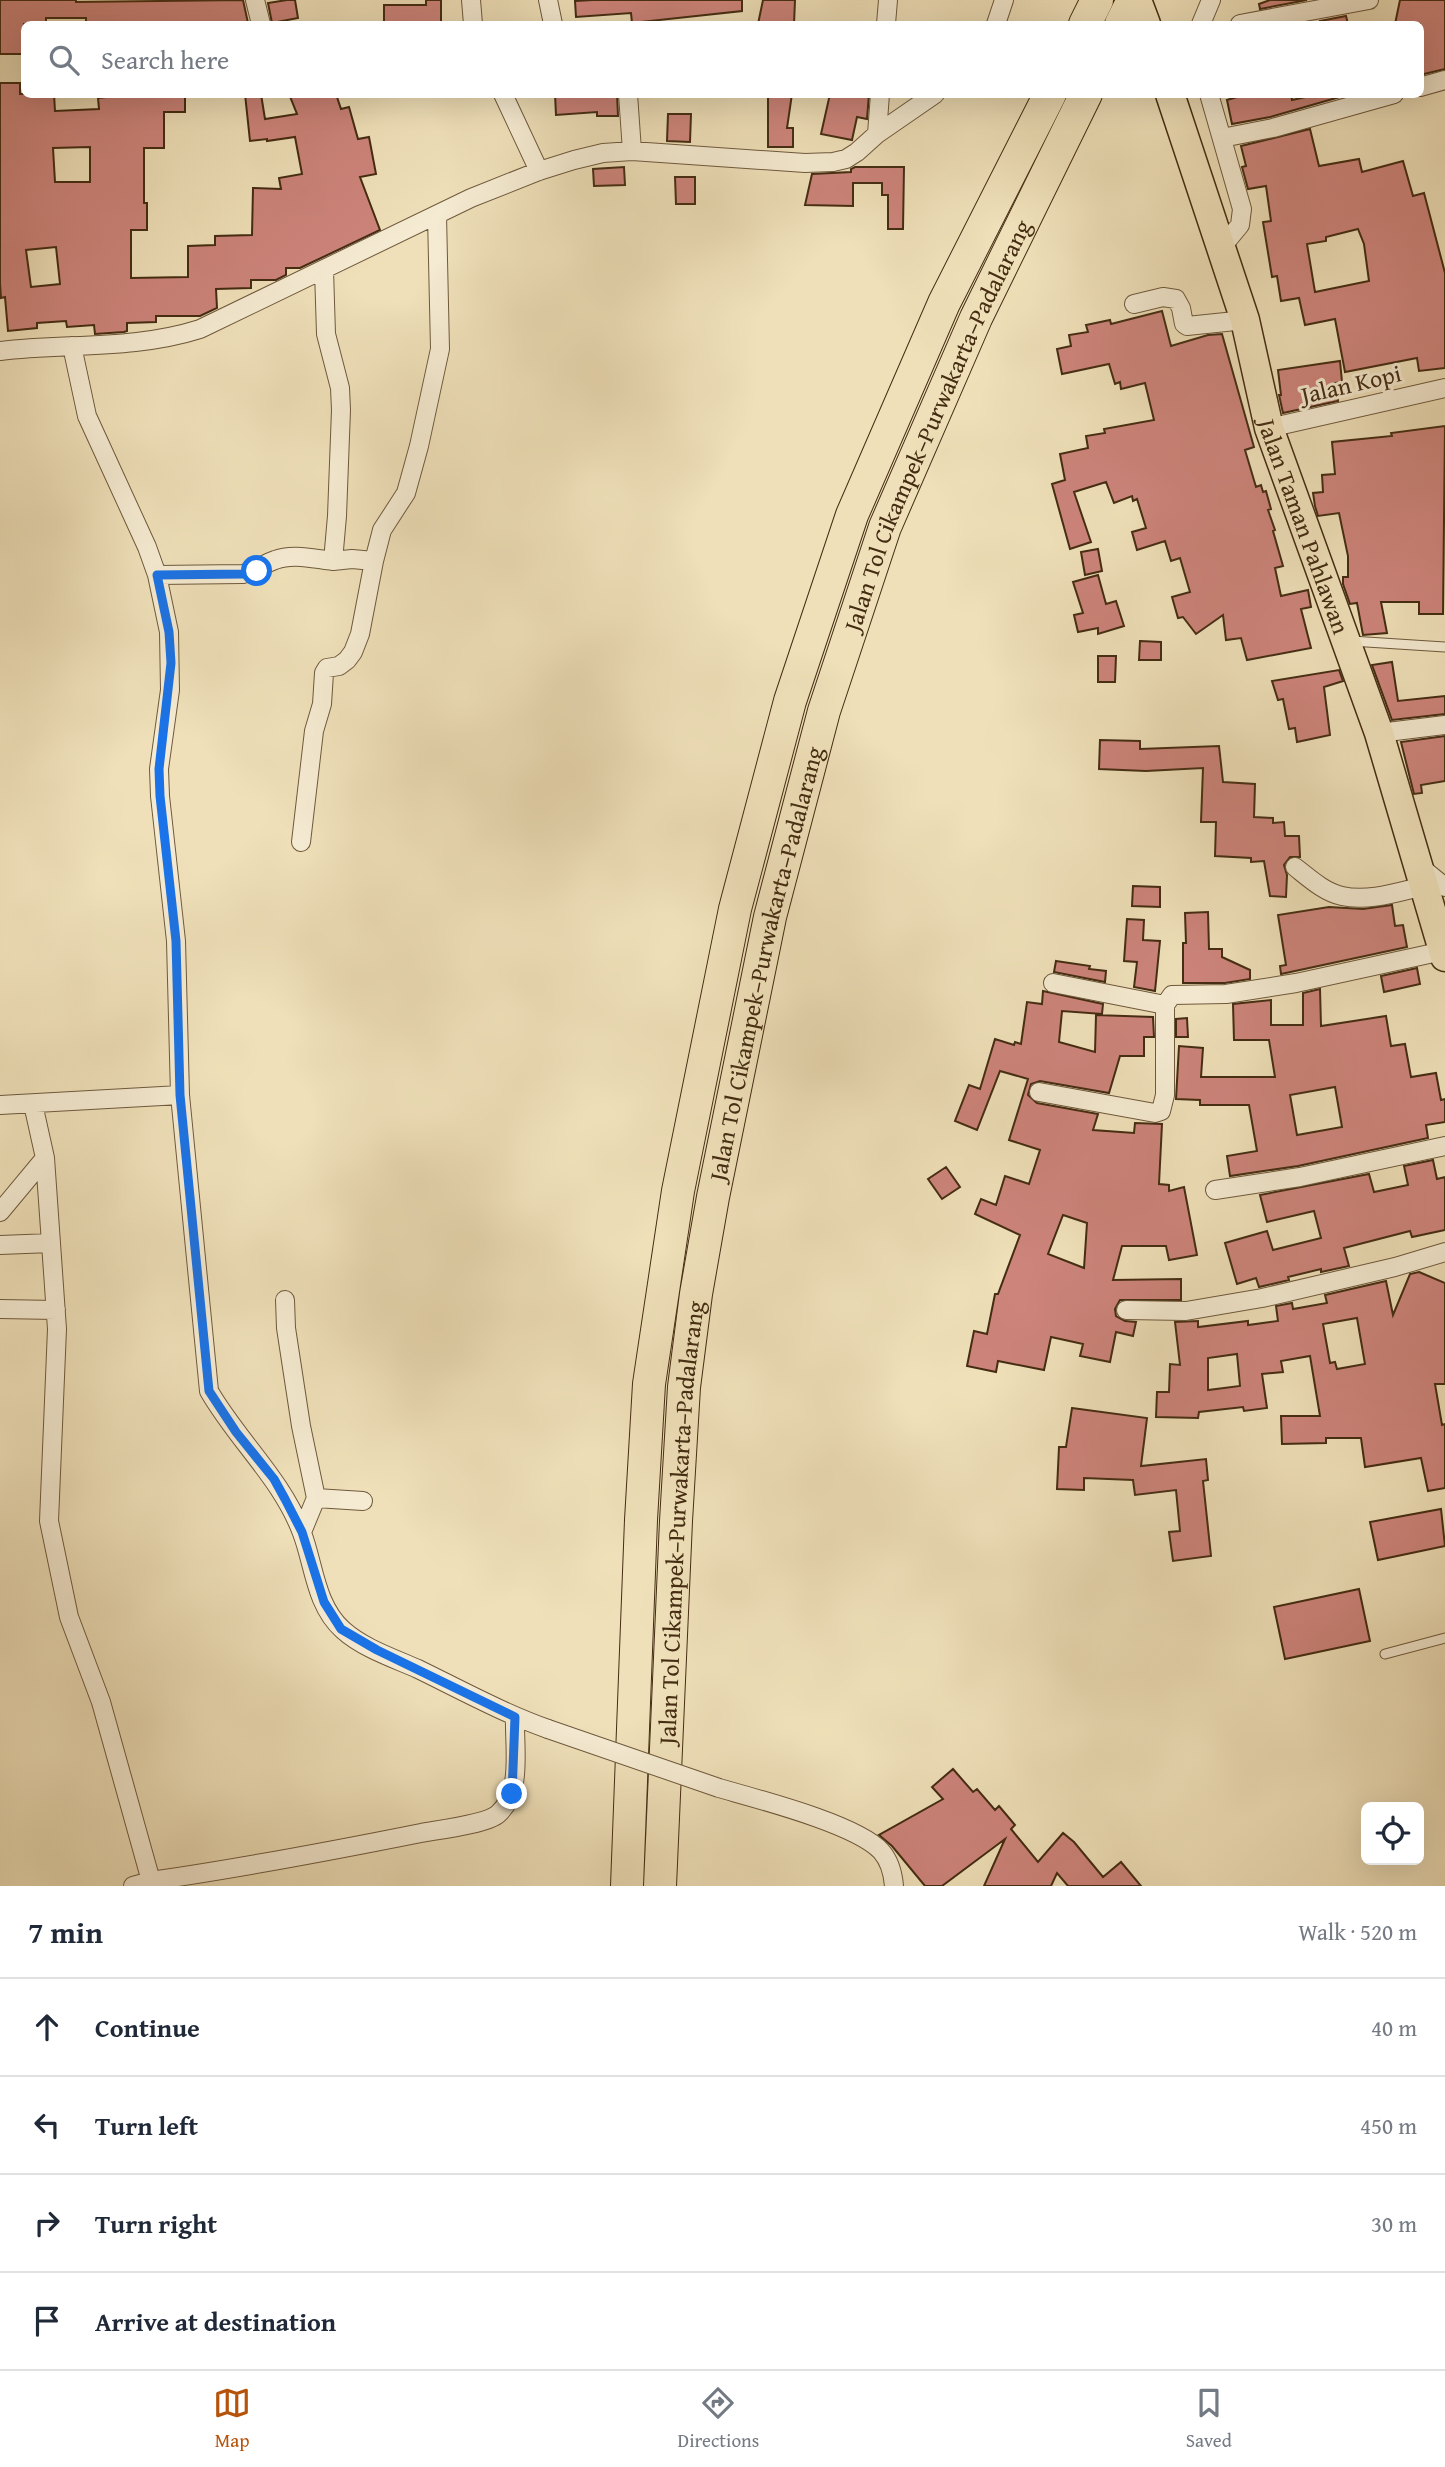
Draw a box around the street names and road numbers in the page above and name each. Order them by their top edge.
street label: Jalan Tol Cikampek–Purwakarta–Padalarang [833,213,1039,639]
street label: Jalan Kopi [1295,355,1405,413]
street label: Jalan Taman Pahlawan [1249,413,1359,639]
street label: Jalan Tol Cikampek–Purwakarta–Padalarang [699,742,832,1187]
street label: Jalan Tol Cikampek–Purwakarta–Padalarang [649,1299,712,1748]

